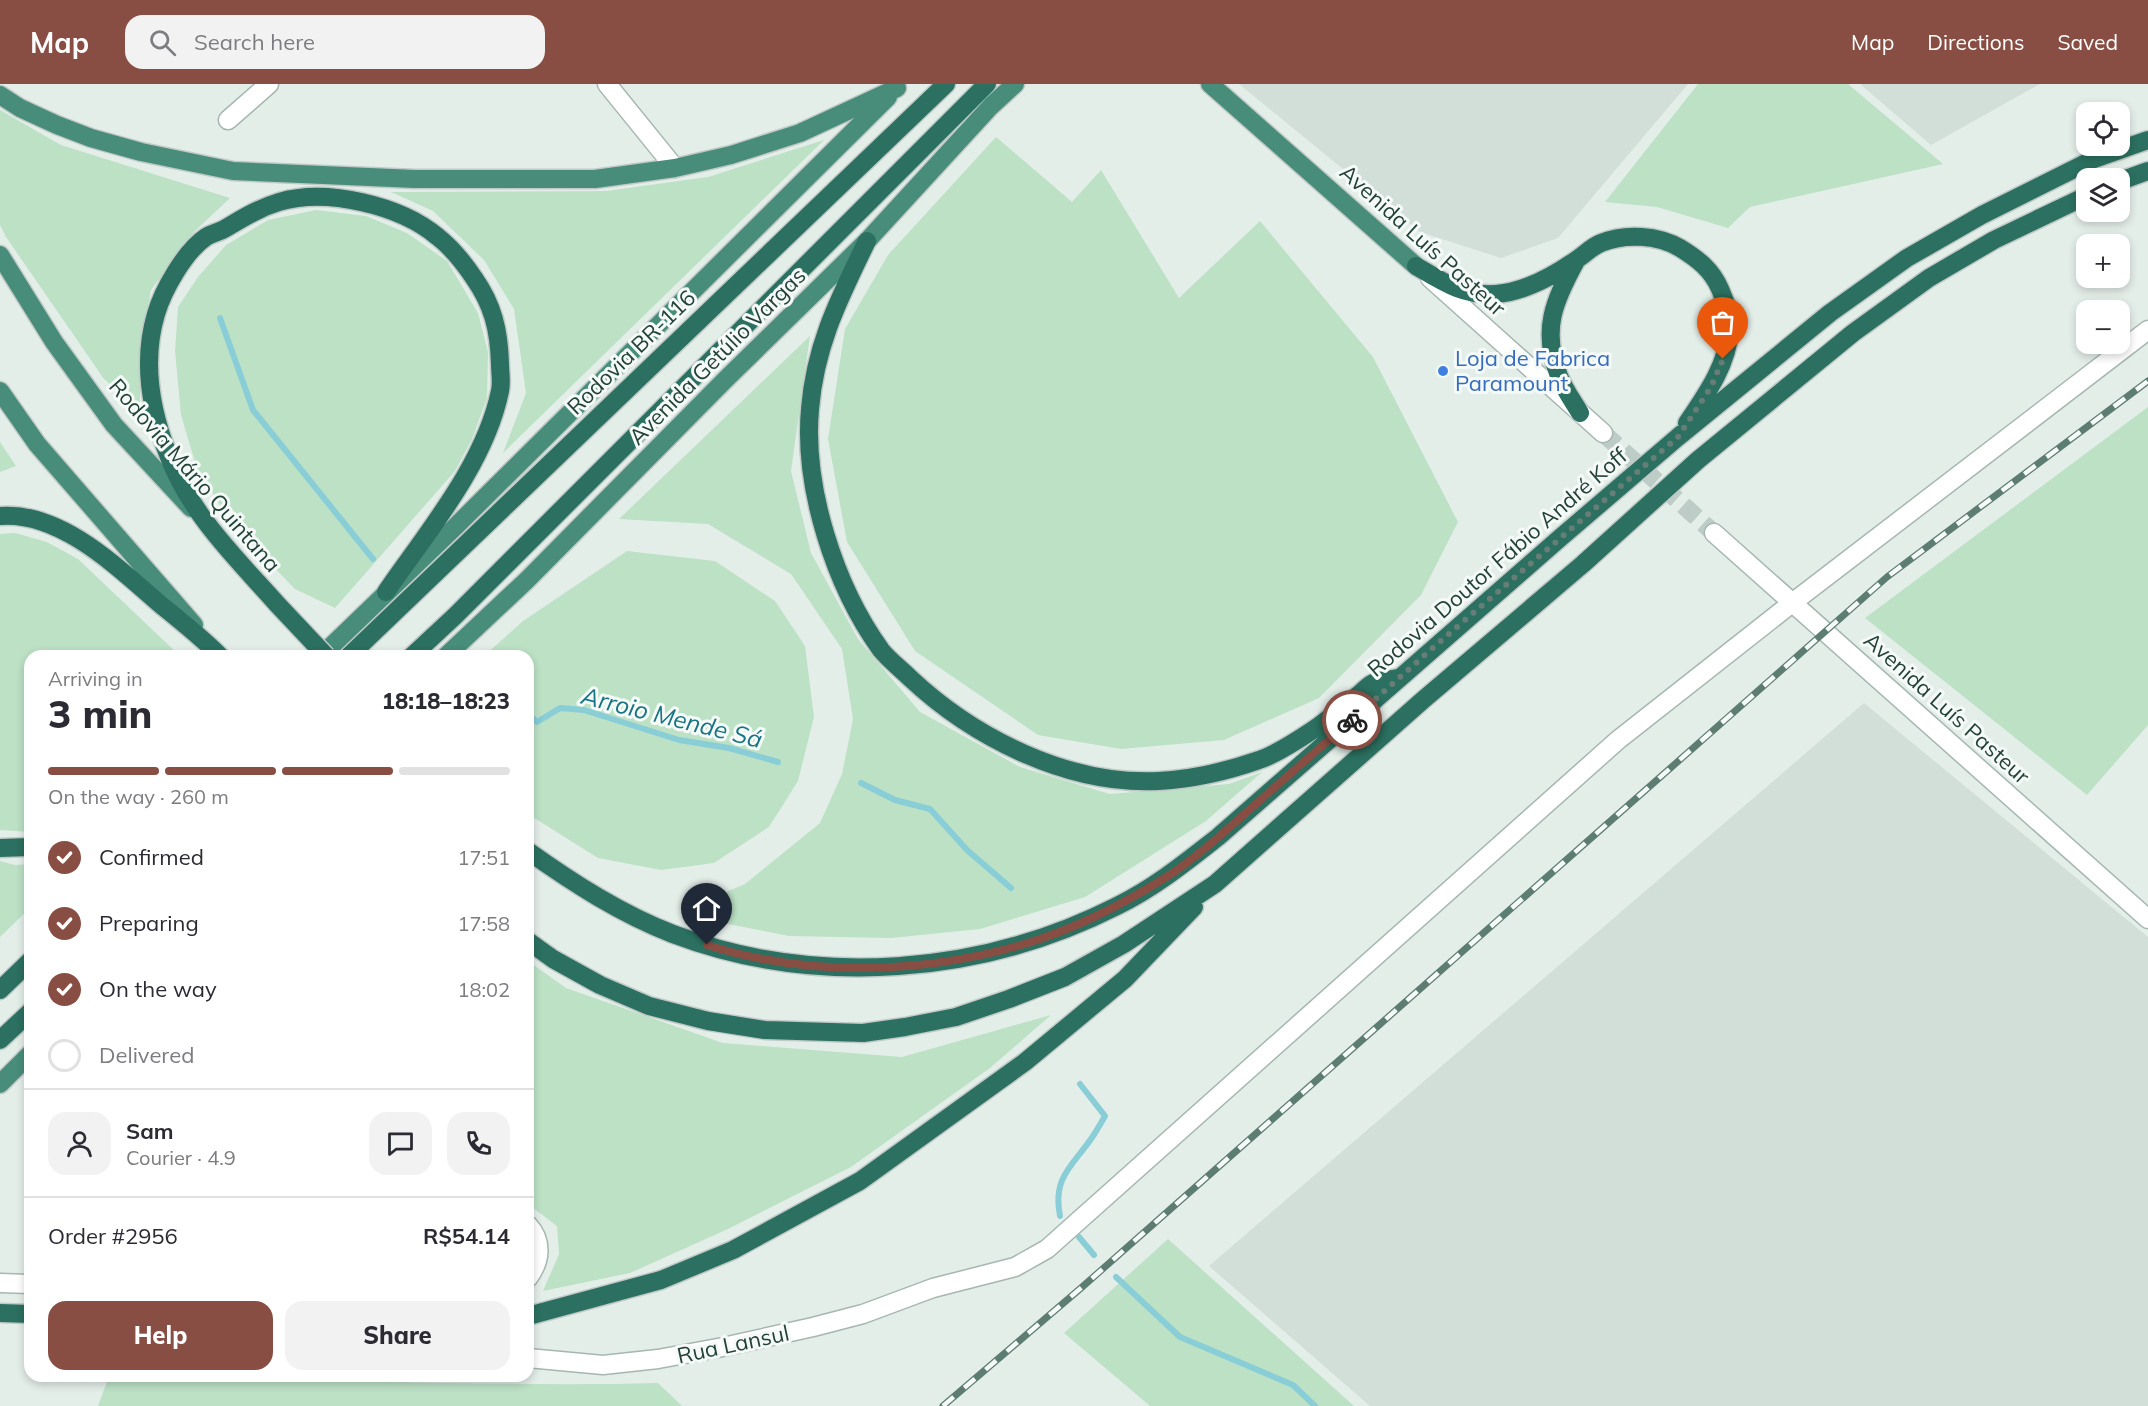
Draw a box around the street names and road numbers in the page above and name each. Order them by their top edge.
street label: Avenida Luís Pasteur [1334,158,1512,322]
street label: Avenida Getúlio Vargas [623,262,811,450]
street label: Rodovia BR-116 [561,284,701,420]
street label: Rodovia Mário Quintana [103,372,287,578]
street label: Rodovia Doutor Fábio André Koff [1361,441,1633,683]
street label: Avenida Luís Pasteur [1858,626,2036,790]
street label: Rua Lansul [674,1318,792,1370]

